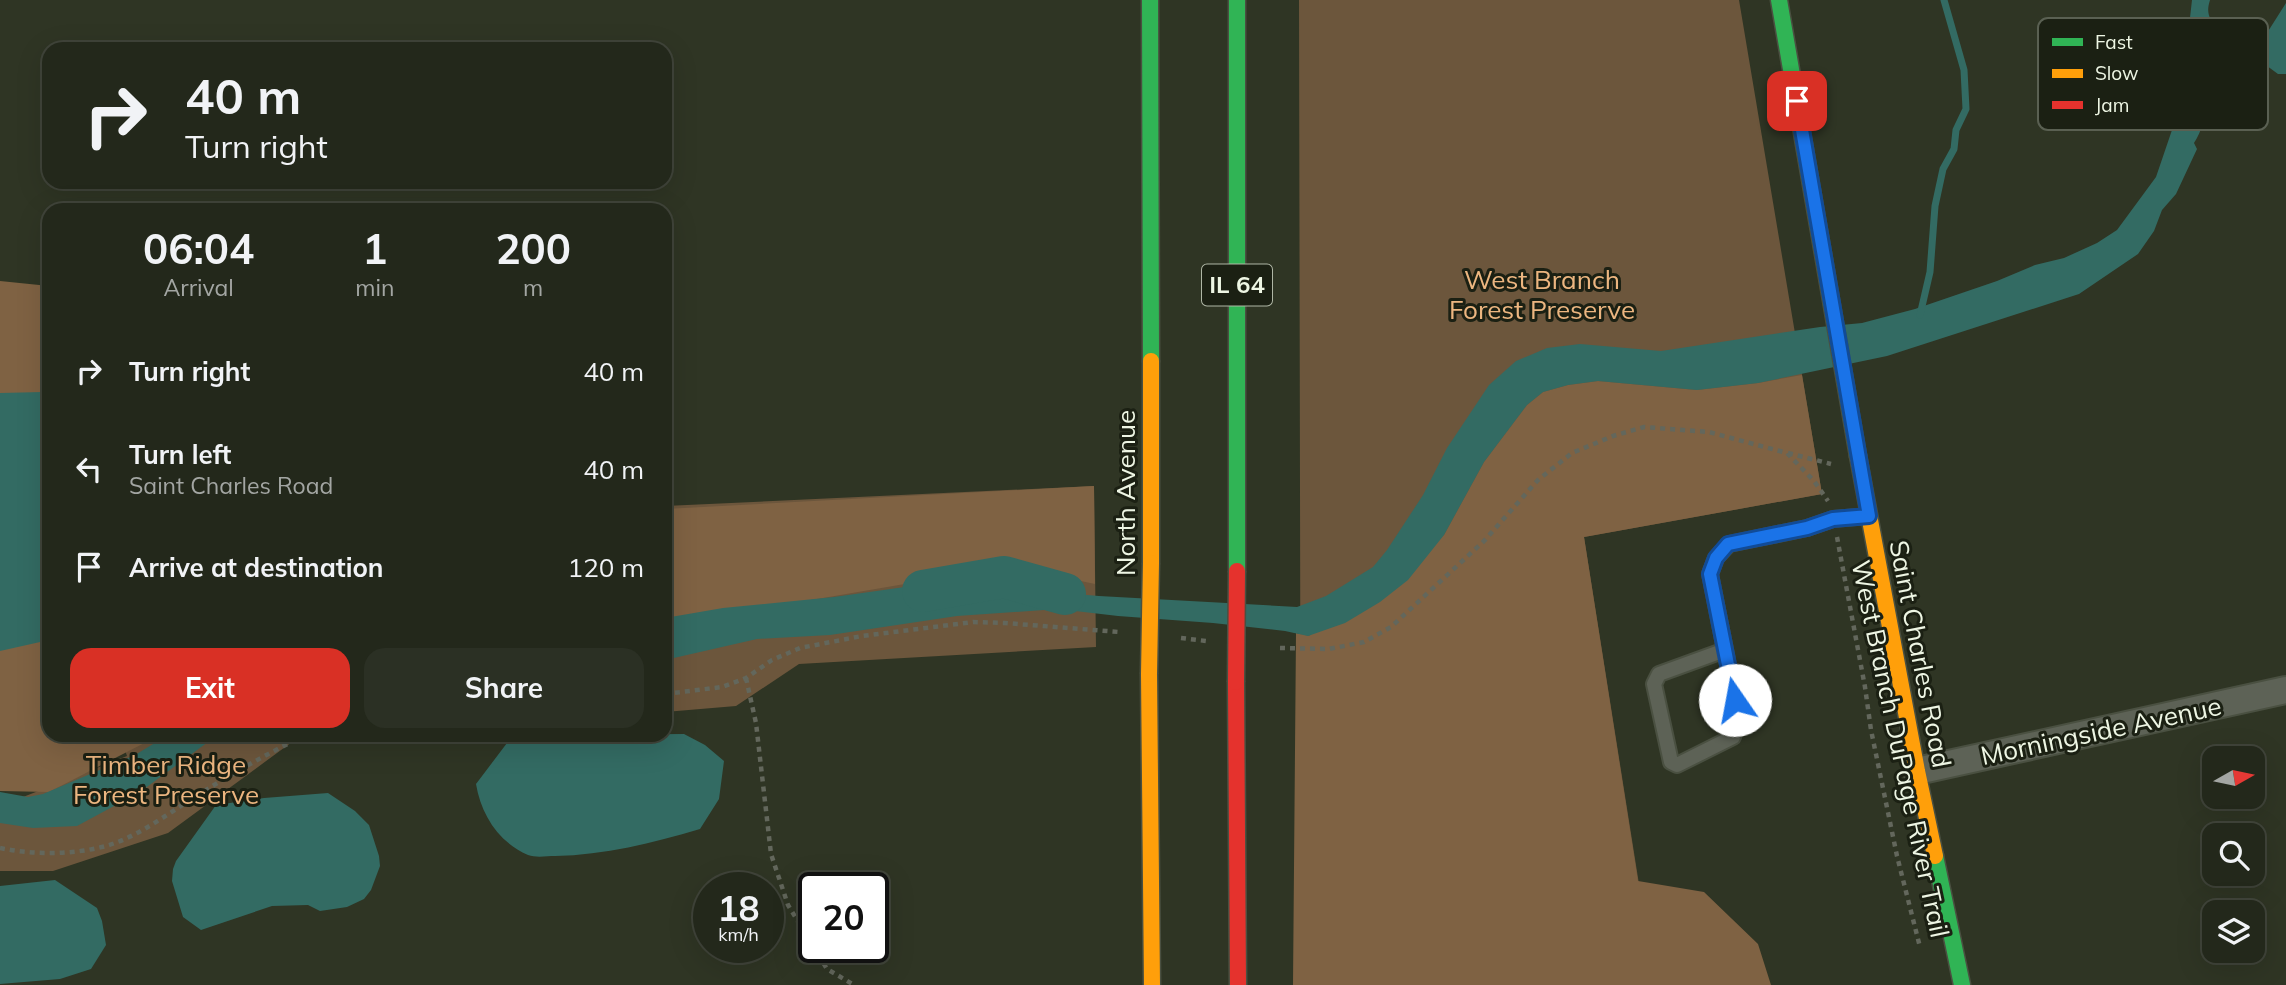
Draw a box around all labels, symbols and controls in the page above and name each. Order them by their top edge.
legend [2038,18,2268,130]
text: Fast [2095,30,2133,54]
text: Slow [2095,61,2139,85]
text: 40 m [185,65,301,126]
icon: right [70,70,161,161]
pin [1767,71,1827,131]
icon: arrive [1778,82,1816,120]
text: Jam [2095,93,2129,117]
text: Turn right [185,126,328,166]
text: 06:04 [143,222,254,275]
text: 1 [362,222,387,275]
text: 200 [495,222,571,275]
park label: West Branch Forest Preserve [1449,263,1635,326]
road number: IL 64 [1202,264,1272,306]
text: Arrival [163,273,234,302]
text: min [355,273,394,302]
text: m [523,273,543,302]
icon: right [70,352,108,390]
text: Turn right [129,355,250,388]
text: 40 m [583,355,644,388]
street label: North Avenue [1109,410,1142,576]
text: Turn left [129,438,231,471]
icon: left [70,450,108,488]
text: 40 m [583,453,644,486]
text: Saint Charles Road [129,471,333,500]
street label: Saint Charles Road [1882,537,1959,770]
icon: arrive [70,548,108,586]
text: Arrive at destination [129,551,384,584]
text: 120 m [568,551,644,584]
street label: West Branch DuPage River Trail [1844,557,1957,941]
button: Exit [70,648,350,728]
button: Share [364,648,644,728]
position arrow [1698,663,1772,737]
street label: Morningside Avenue [1978,689,2224,772]
north arrow [2202,746,2264,808]
map controls [2202,746,2265,963]
park label: Timber Ridge Forest Preserve [73,748,259,811]
button: search [2202,823,2265,886]
speed limit sign: 20 [798,872,889,963]
text: 18 [717,886,760,930]
button: layers [2202,900,2265,963]
text: km/h [718,923,759,946]

